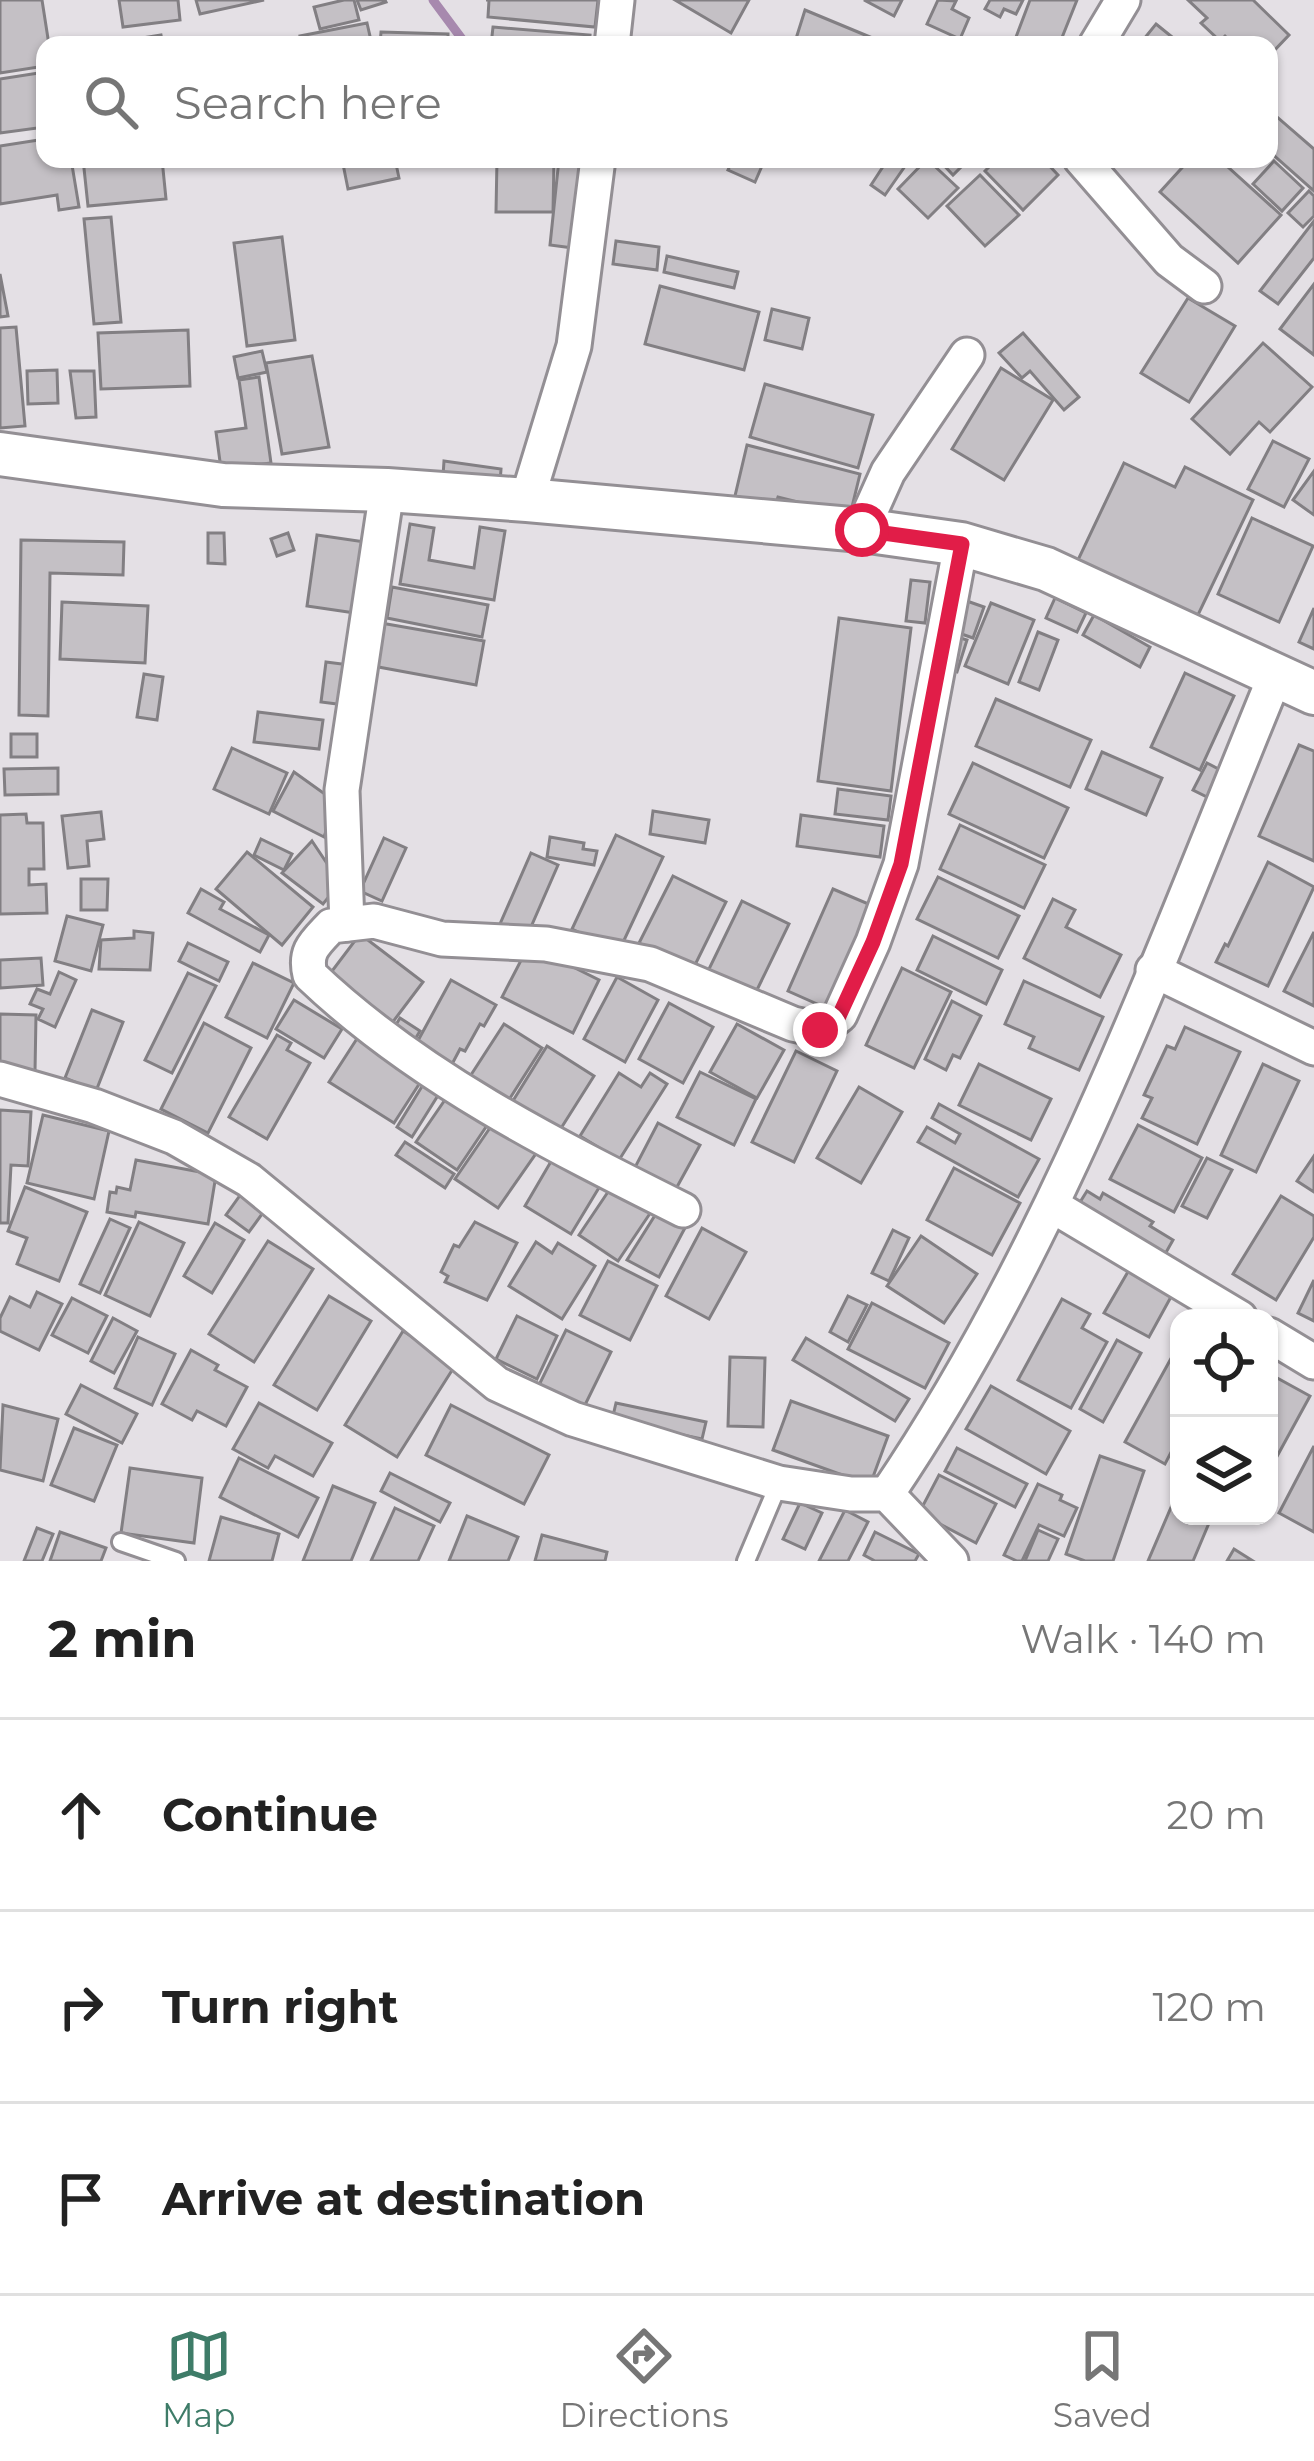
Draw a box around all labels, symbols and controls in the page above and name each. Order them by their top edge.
search box [36,36,1278,168]
icon: search [78,69,144,135]
text: Search here [174,75,442,130]
route start [835,503,889,557]
route end [793,1003,847,1057]
map controls [1170,1309,1278,1525]
button: locate [1170,1309,1278,1417]
button: layers [1170,1417,1278,1525]
text: 2 min [48,1608,197,1670]
text: Walk · 140 m [1020,1615,1266,1663]
icon: ahead [48,1782,114,1848]
text: Continue [162,1787,378,1842]
text: 20 m [1167,1791,1266,1839]
icon: right [48,1974,114,2040]
text: Turn right [162,1979,398,2034]
text: 120 m [1152,1983,1266,2031]
icon: arrive [48,2166,114,2232]
text: Arrive at destination [162,2171,645,2226]
tab: Map [162,2323,235,2435]
tab: Directions [560,2323,729,2435]
tab: Saved [1053,2323,1152,2435]

